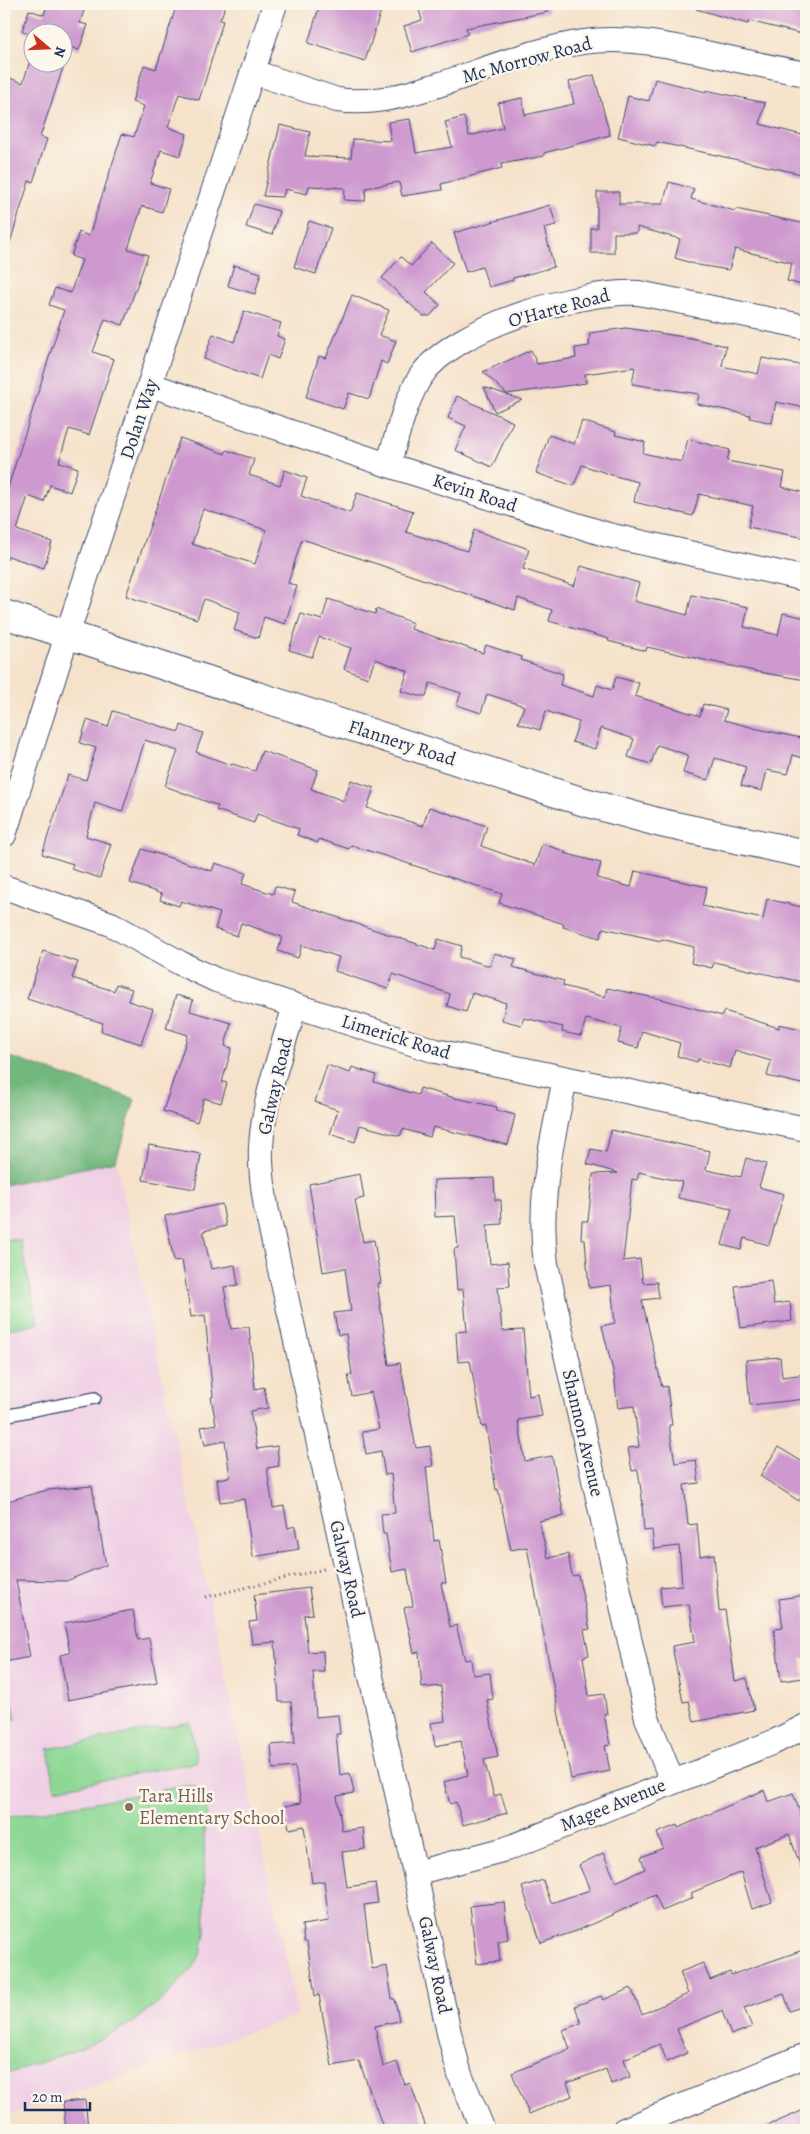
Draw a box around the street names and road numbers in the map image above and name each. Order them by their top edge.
street label: Mc Morrow Road [459,30,595,90]
street label: O'Harte Road [505,282,613,334]
street label: Dolan Way [114,375,164,463]
street label: Kevin Road [429,467,521,519]
street label: Flannery Road [345,713,460,773]
street label: Limerick Road [338,1008,454,1066]
street label: Galway Road [251,1034,299,1137]
street label: Shannon Avenue [556,1367,610,1499]
street label: Galway Road [323,1518,371,1621]
street label: Magee Avenue [556,1772,670,1838]
street label: Galway Road [412,1914,458,2017]

